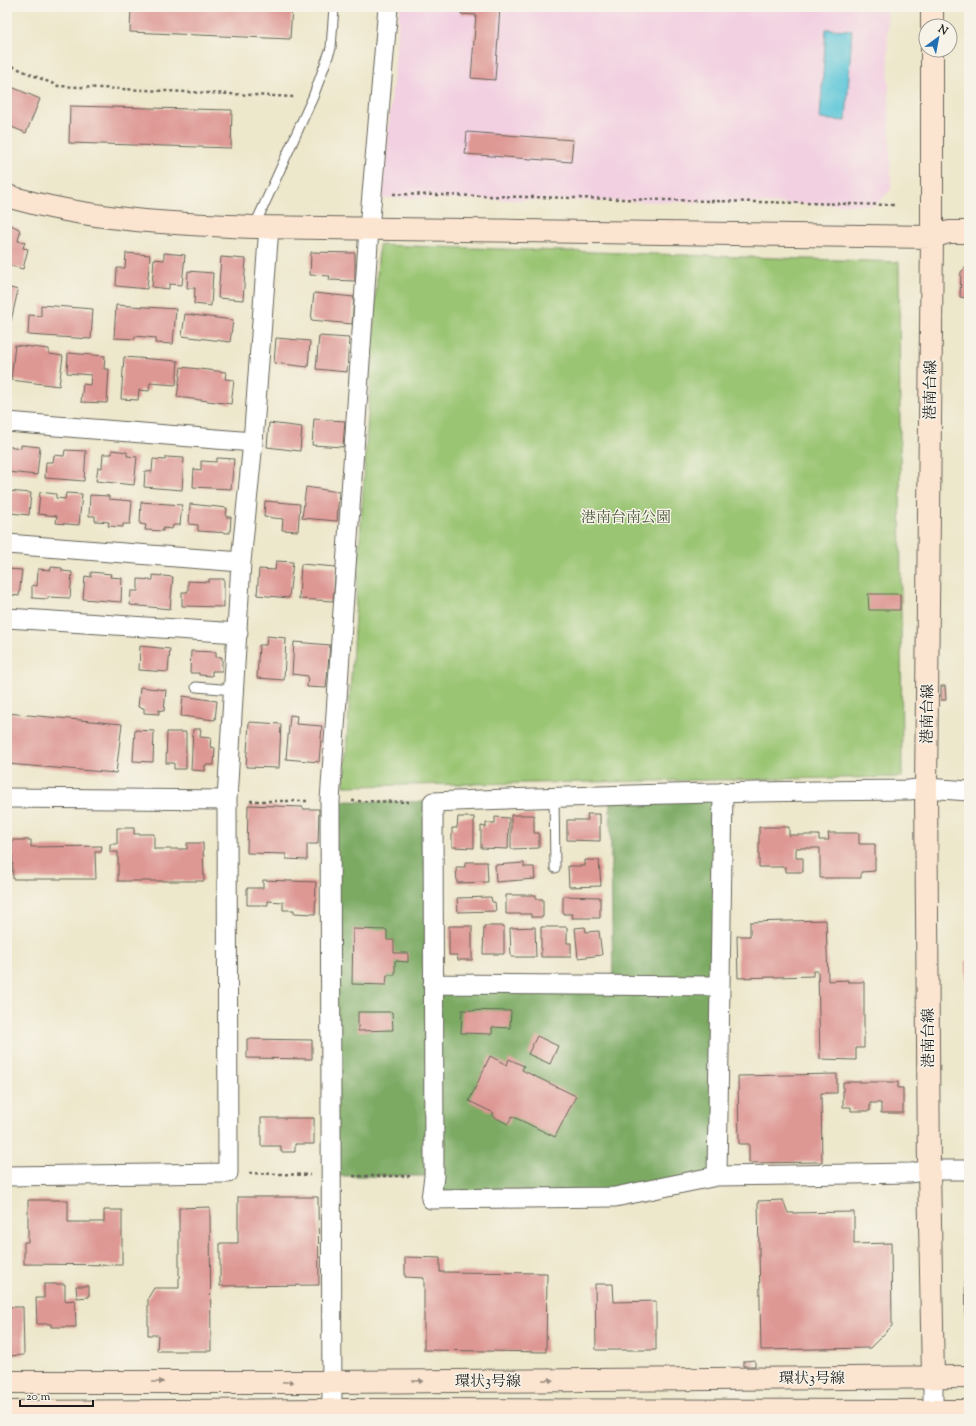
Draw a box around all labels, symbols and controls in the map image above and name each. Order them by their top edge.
north arrow [918,18,958,58]
text: N [934,21,951,40]
street label: 港南台線 [920,360,943,420]
park label: 港南台南公園 [581,508,671,529]
street label: 港南台線 [917,684,940,744]
street label: 港南台線 [919,1008,940,1068]
street label: 環状3号線 [779,1369,845,1390]
street label: 環状3号線 [455,1372,521,1393]
one-way arrow [542,1377,555,1383]
one-way arrow [412,1378,425,1384]
one-way arrow [152,1379,165,1385]
one-way arrow [282,1379,295,1385]
scale bar [20,1382,93,1408]
text: 20 m [26,1388,51,1406]

